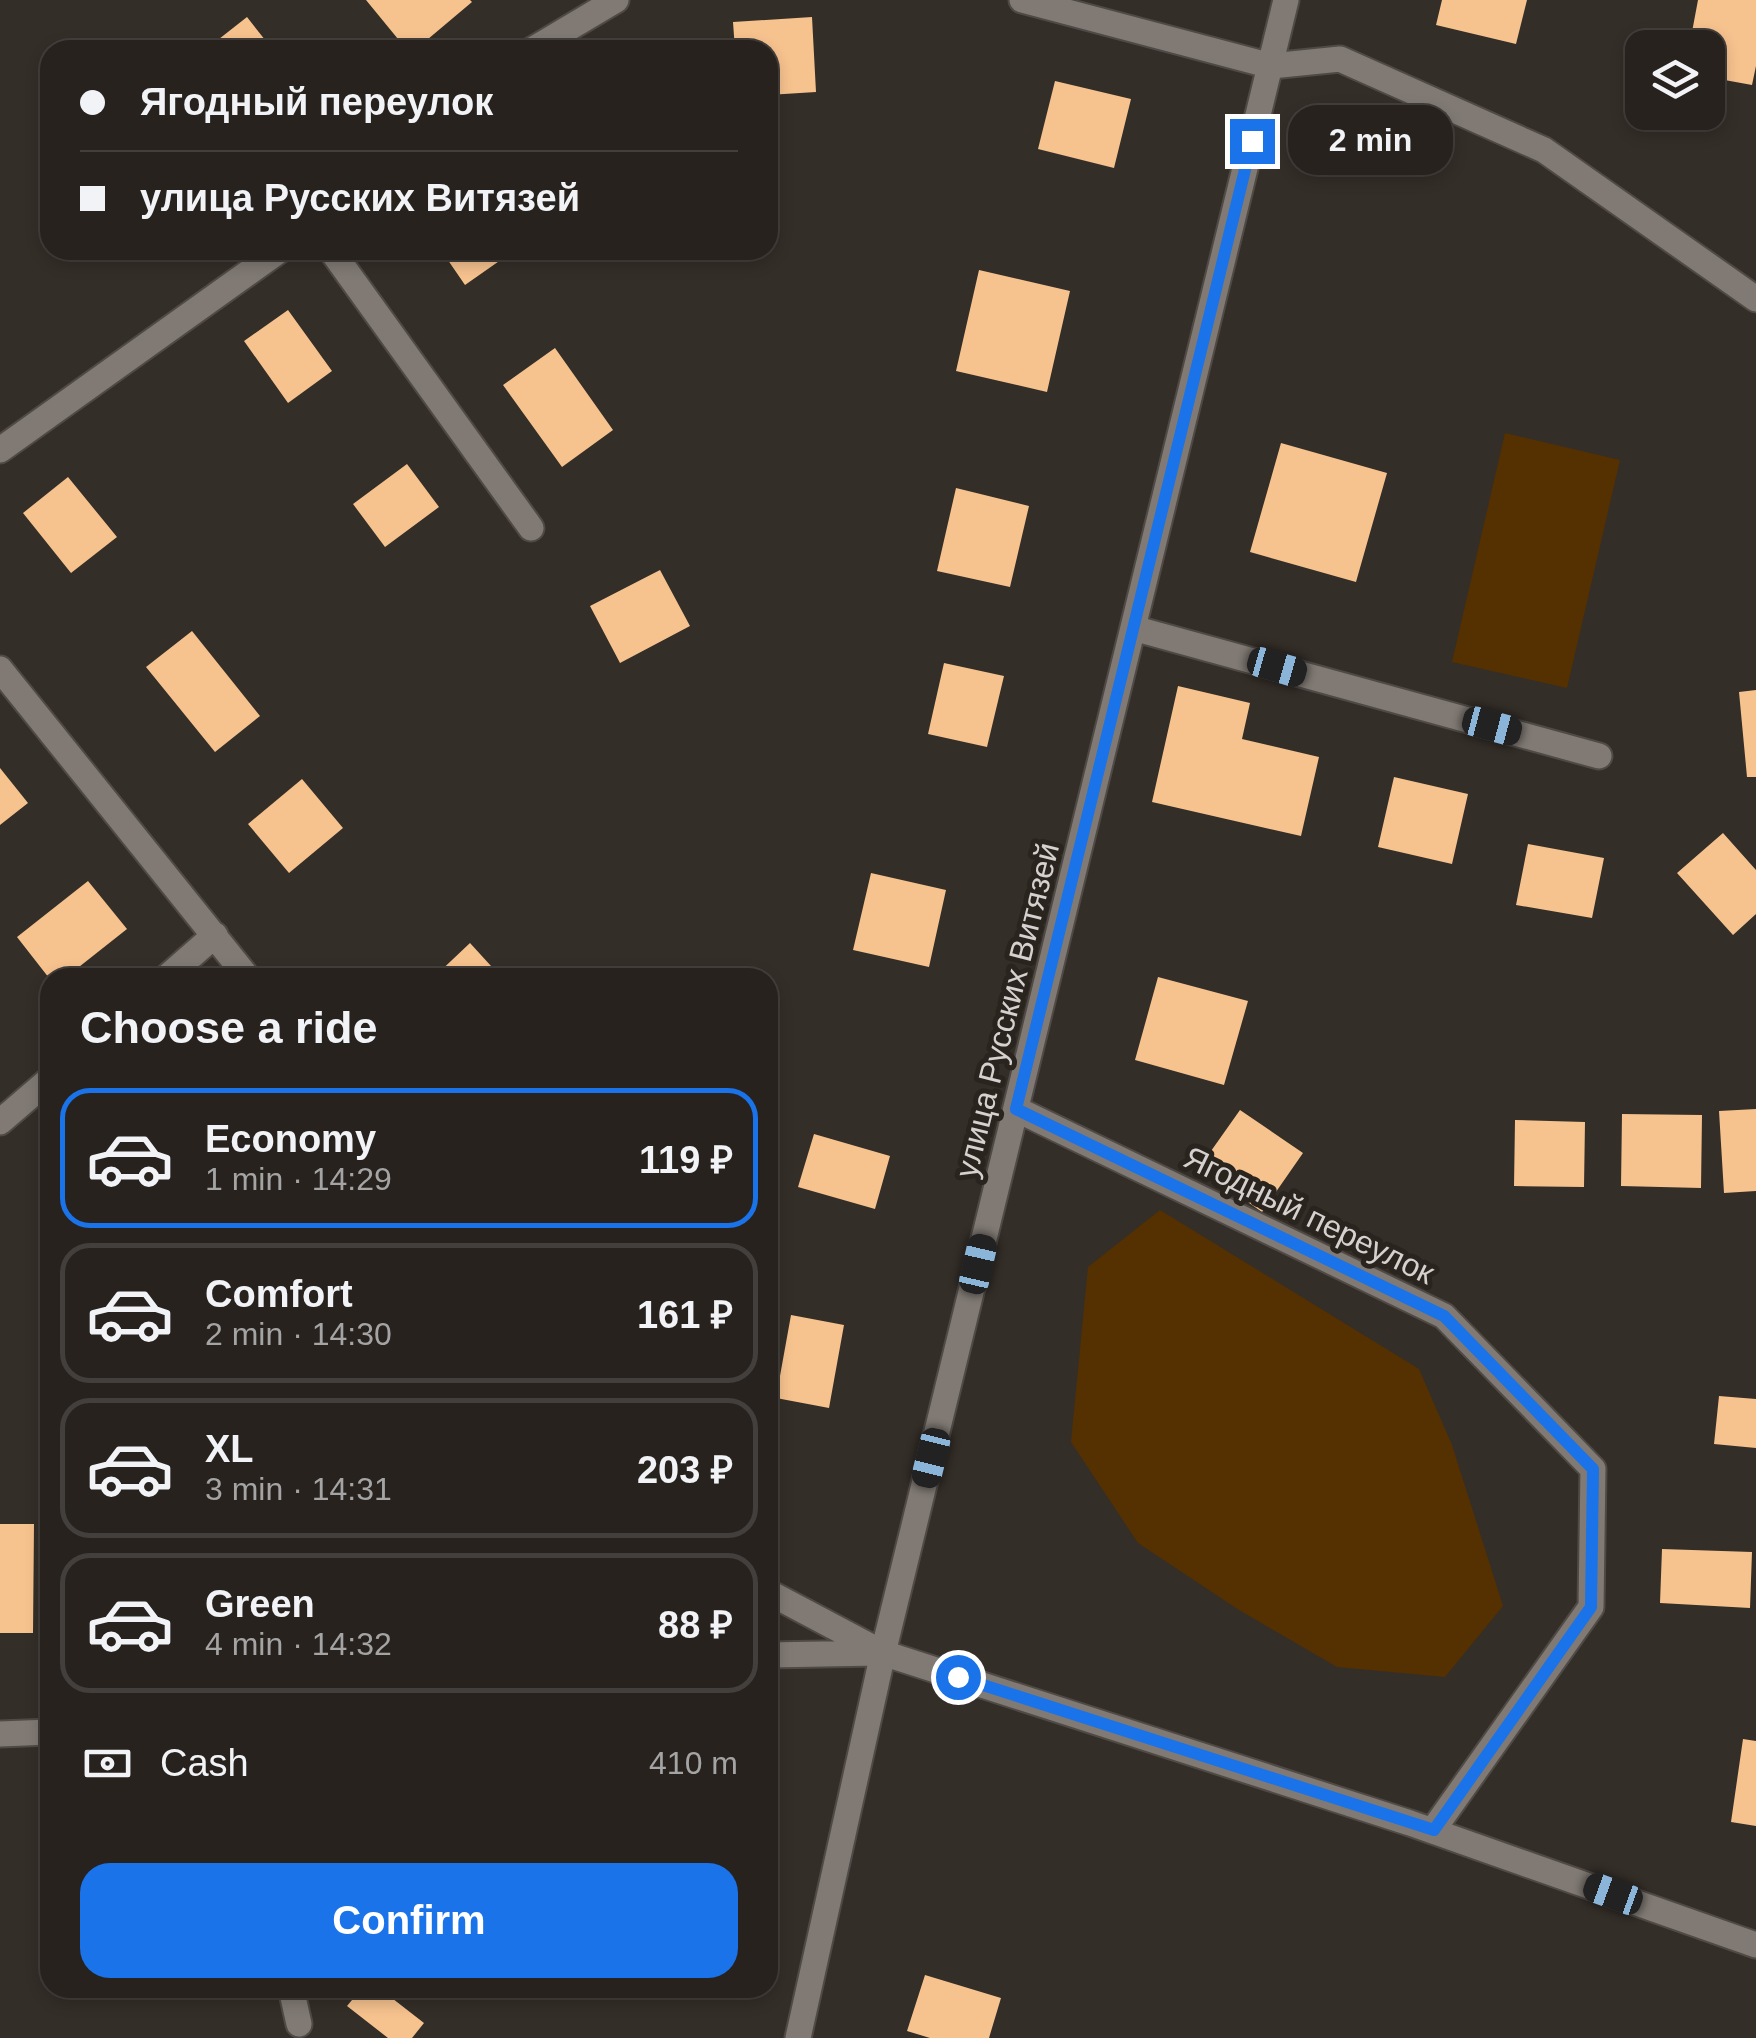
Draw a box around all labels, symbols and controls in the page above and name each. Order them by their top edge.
map controls [1625,30,1725,130]
button: layers [1625,30,1725,130]
text: Ягодный переулок [140,81,493,123]
callout: 2 min [1287,106,1452,176]
route end [1230,119,1275,164]
text: 2 min [1329,122,1412,158]
text: улица Русских Витязей [140,177,580,219]
car [1244,644,1310,690]
car [1459,704,1525,748]
street label: улица Русских Витязей [948,839,1066,1181]
text: Choose a ride [80,1002,378,1053]
icon: car [85,1113,175,1203]
text: Economy [205,1118,376,1160]
text: 119 ₽ [639,1139,733,1181]
street label: Ягодный переулок [1178,1139,1441,1292]
text: 1 min · 14:29 [205,1161,392,1197]
car [957,1231,999,1297]
icon: car [85,1268,175,1358]
text: Comfort [205,1273,353,1315]
text: 161 ₽ [637,1294,733,1336]
text: 2 min · 14:30 [205,1316,392,1352]
icon: car [85,1423,175,1513]
car [909,1425,953,1491]
text: XL [205,1428,254,1470]
text: 203 ₽ [637,1449,733,1491]
text: 3 min · 14:31 [205,1471,392,1507]
icon: car [85,1578,175,1668]
text: Green [205,1583,315,1625]
text: 88 ₽ [658,1604,733,1646]
text: 4 min · 14:32 [205,1626,392,1662]
route start [936,1655,981,1700]
icon: cash [80,1736,135,1791]
text: Cash [160,1742,249,1784]
text: 410 m [649,1745,738,1781]
button: Confirm [80,1863,738,1978]
car [1580,1870,1646,1918]

